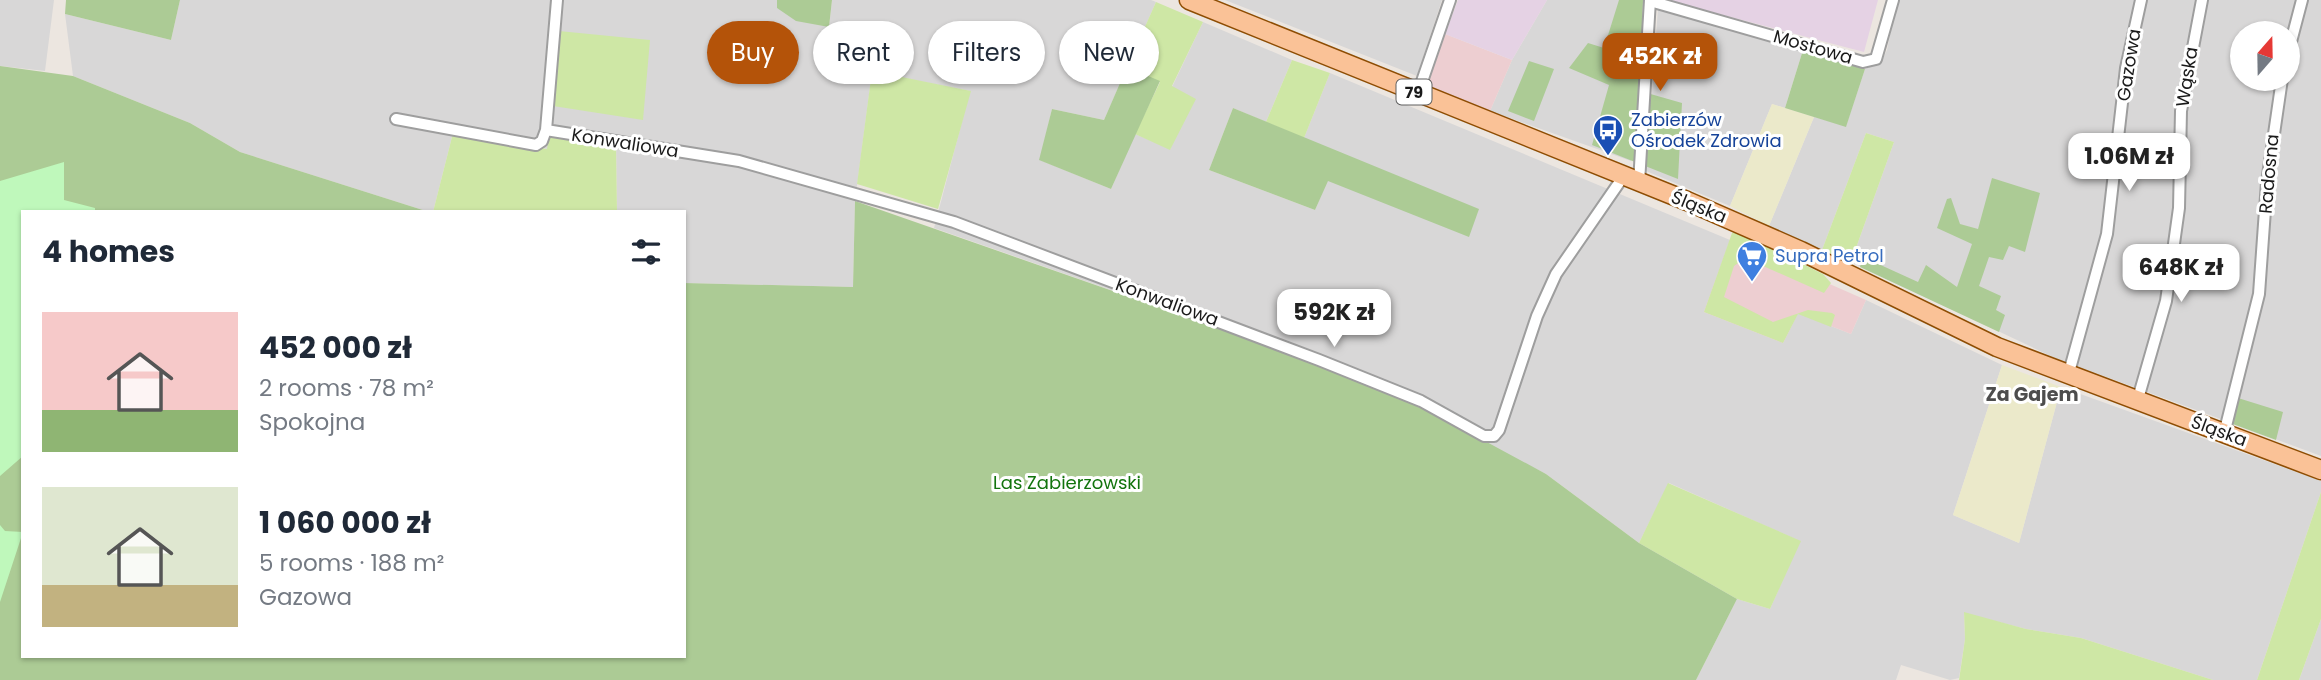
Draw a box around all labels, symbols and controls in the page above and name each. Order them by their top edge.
chip: Buy [707,21,799,84]
chip: Rent [813,21,914,84]
chip: Filters [928,21,1045,84]
chip: New [1059,21,1159,84]
north arrow [2230,21,2300,91]
map controls [2230,21,2300,91]
street label: Mostowa [1771,23,1856,70]
street label: Gazowa [2110,27,2147,103]
pin: 452K zł [1595,34,1725,93]
text: 452K zł [1618,40,1702,72]
street label: Wąska [2169,45,2204,109]
road number: 79 [1396,80,1432,104]
place label: Zabierzów Ośrodek Zdrowia [1631,107,1782,153]
bus stop icon: Zabierzów Ośrodek Zdrowia [1591,113,1625,157]
street label: Konwaliowa [570,122,680,163]
street label: Radosna [2253,133,2284,215]
pin: 1.06M zł [2057,134,2201,193]
text: 1.06M zł [2084,140,2174,172]
street label: Śląska [1668,184,1731,229]
text: 4 homes [42,230,175,273]
icon: filters [627,233,665,271]
supermarket icon: Supra Petrol [1735,239,1769,283]
place label: Supra Petrol [1775,243,1884,268]
pin: 648K zł [2116,244,2246,304]
text: 648K zł [2139,251,2223,283]
street label: Konwaliowa [1112,271,1222,332]
pin: 592K zł [1269,290,1399,349]
text: 592K zł [1293,296,1375,328]
text: 452 000 zł [259,326,412,369]
icon: home [98,340,182,424]
text: 2 rooms · 78 m² [259,372,434,404]
district label: Za Gajem [1985,381,2079,408]
text: Spokojna [259,406,365,438]
street label: Śląska [2188,409,2251,452]
park label: Las Zabierzowski [993,470,1141,495]
text: 1 060 000 zł [259,501,431,544]
icon: home [98,515,182,599]
text: 5 rooms · 188 m² [259,547,444,579]
text: Gazowa [259,581,352,613]

